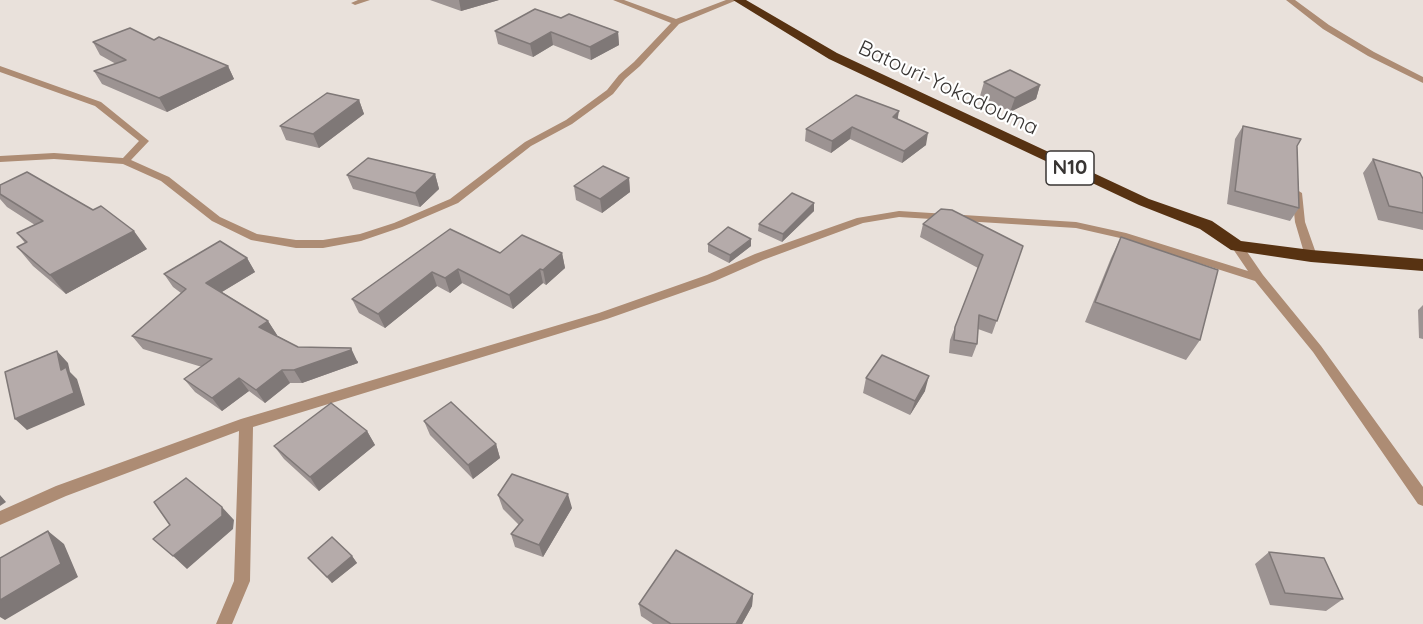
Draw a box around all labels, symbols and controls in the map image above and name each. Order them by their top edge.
street label: Batouri-Yokadouma [854,35,1042,141]
road number: N10 [1046,151,1094,185]

